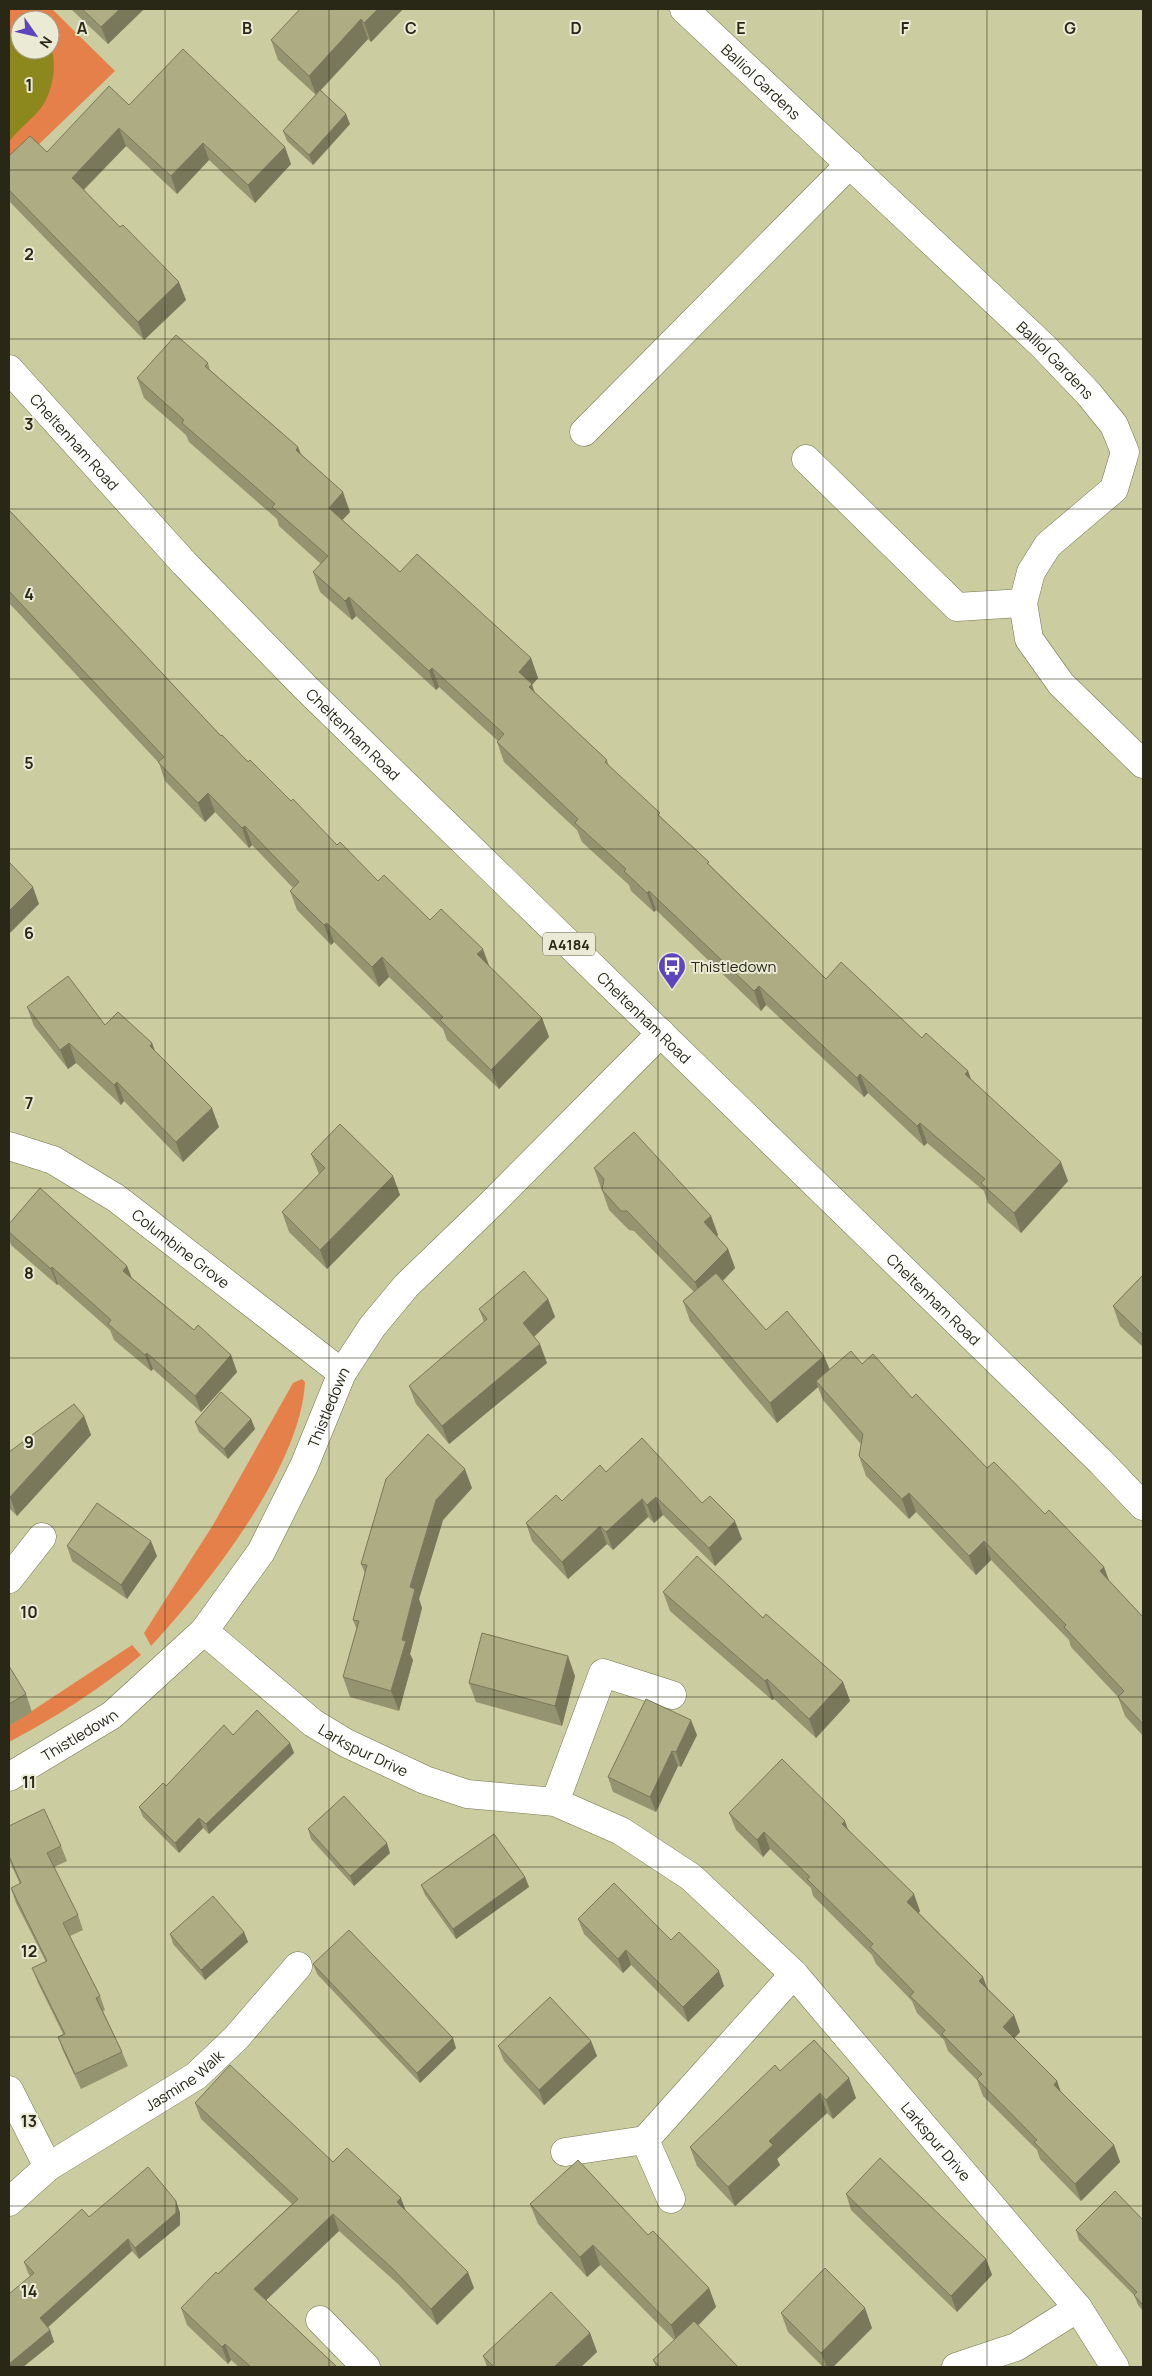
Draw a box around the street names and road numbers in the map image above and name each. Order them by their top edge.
street label: Balliol Gardens [717,39,806,124]
street label: Balliol Gardens [1012,316,1099,403]
street label: Cheltenham Road [25,389,124,495]
street label: Cheltenham Road [302,683,405,785]
road number: A4184 [543,932,595,956]
street label: Cheltenham Road [593,967,696,1068]
street label: Columbine Grove [128,1204,234,1293]
street label: Cheltenham Road [882,1248,985,1350]
street label: Thistledown [302,1362,354,1451]
street label: Thistledown [37,1704,122,1766]
street label: Larkspur Drive [315,1718,412,1781]
street label: Jasmine Walk [141,2044,228,2116]
street label: Larkspur Drive [897,2097,976,2186]

